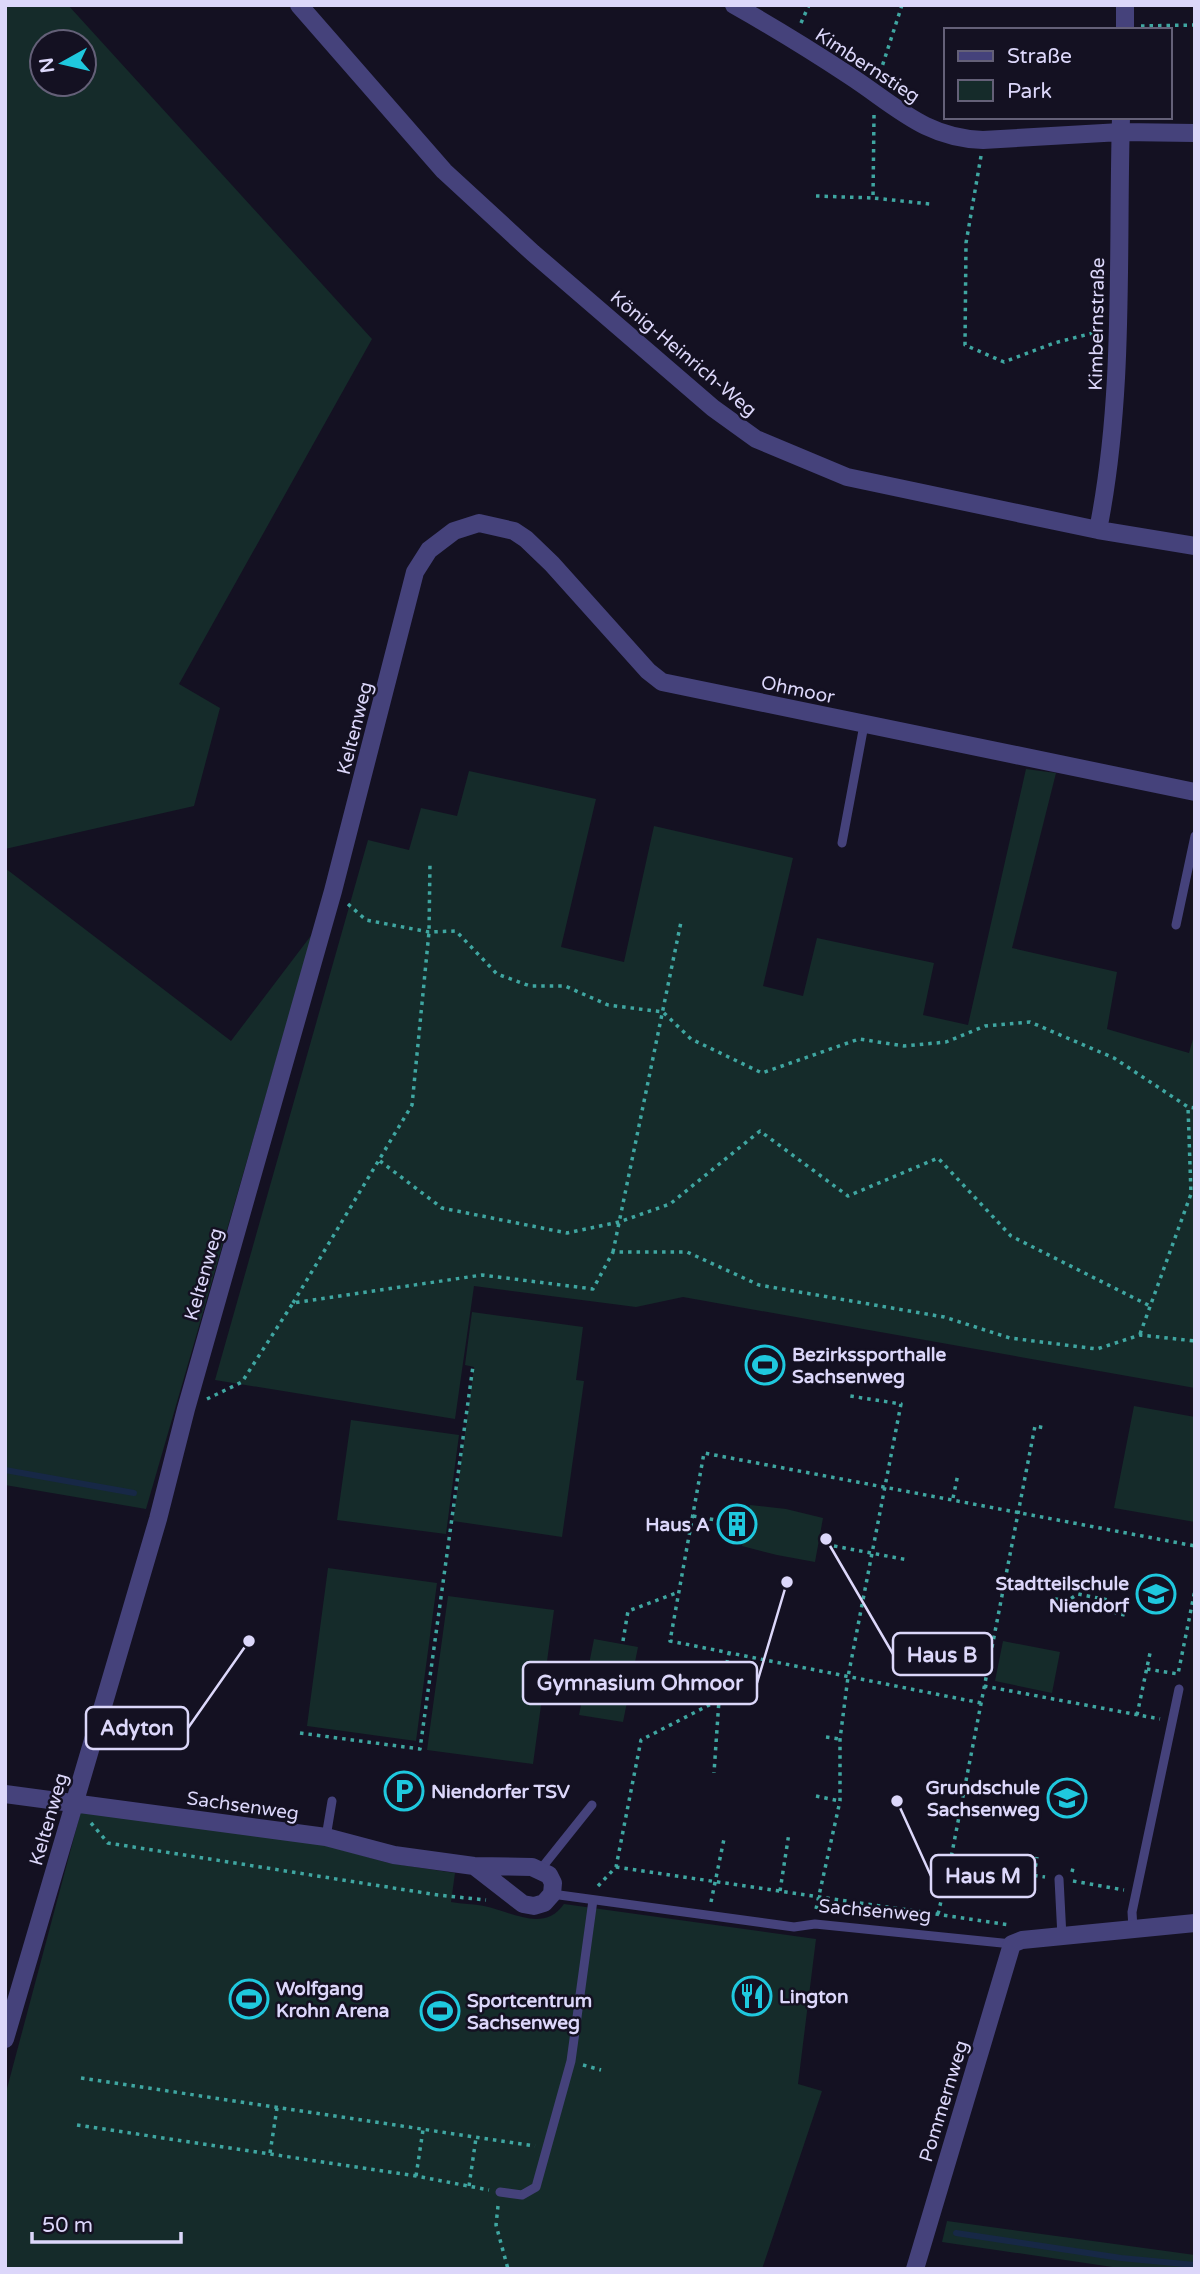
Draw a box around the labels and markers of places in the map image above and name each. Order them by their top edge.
sports icon: Bezirkssporthalle Sachsenweg [744,1344,786,1386]
place label: Bezirkssporthalle Sachsenweg [792,1344,947,1389]
building icon: Haus A [716,1503,758,1545]
place label: Haus A [645,1514,710,1536]
place label: Stadtteilschule Niendorf [995,1573,1130,1617]
school or university icon: Stadtteilschule Niendorf [1135,1573,1177,1615]
callout: Haus B [893,1633,992,1675]
callout: Gymnasium Ohmoor [523,1662,757,1704]
callout: Adyton [86,1707,188,1749]
parking icon: Niendorfer TSV [383,1770,425,1812]
place label: Grundschule Sachsenweg [925,1777,1040,1822]
school or university icon: Grundschule Sachsenweg [1046,1777,1088,1819]
place label: Niendorfer TSV [431,1781,571,1803]
callout: Haus M [931,1855,1035,1897]
restaurant icon: Lington [731,1975,773,2017]
sports icon: Wolfgang Krohn Arena [228,1978,270,2020]
place label: Wolfgang Krohn Arena [276,1978,389,2022]
place label: Lington [779,1986,848,2009]
sports icon: Sportcentrum Sachsenweg [419,1990,461,2032]
place label: Sportcentrum Sachsenweg [467,1990,592,2035]

